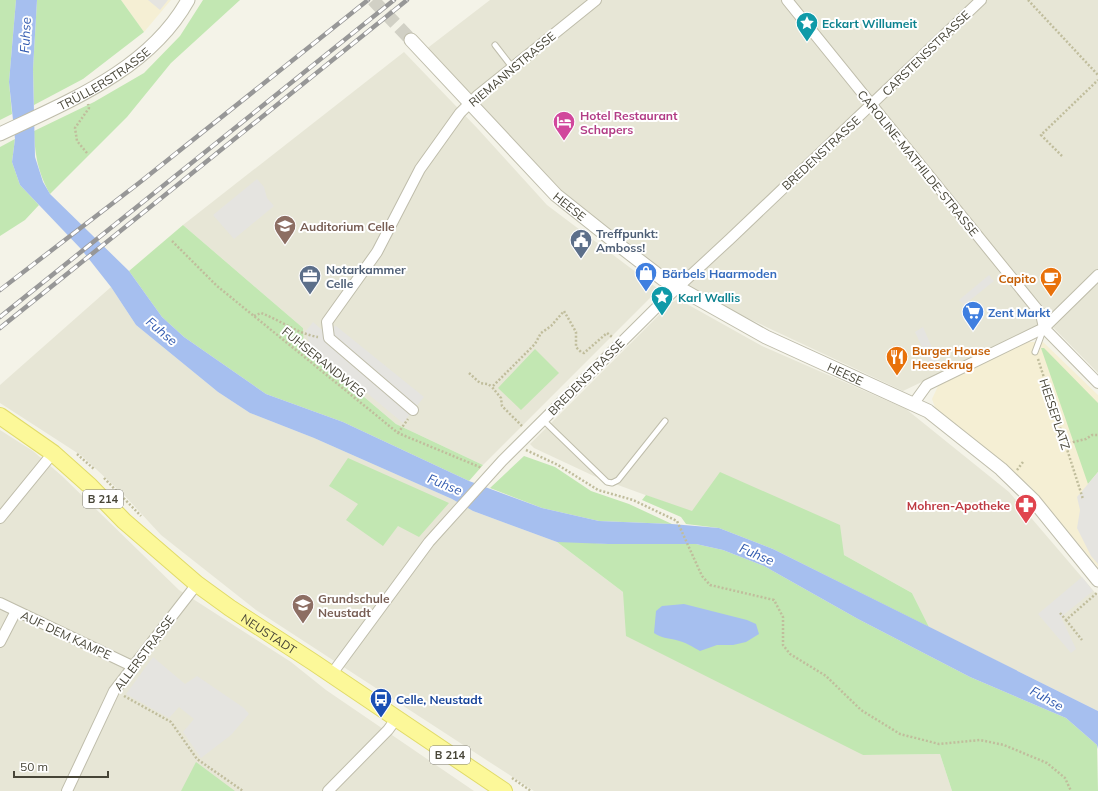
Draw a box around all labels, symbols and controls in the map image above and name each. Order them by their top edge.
street label: CARSTENSSTRASSE [879,7,973,99]
place icon: Eckart Willumeit [794,10,820,43]
place label: Eckart Willumeit [822,16,918,31]
water label: Fuhse [16,17,34,53]
street label: RIEMANNSTRASSE [465,28,559,110]
street label: TRÜLLERSTRASSE [55,44,153,113]
street label: CAROLINE-MATHILDE-STRASSE [854,87,982,239]
place label: Hotel Restaurant Schapers [580,108,678,137]
hotel icon: Hotel Restaurant Schapers [551,109,577,142]
street label: BREDENSTRASSE [779,113,863,193]
street label: HEESE [550,188,589,224]
school or university icon: Auditorium Celle [272,213,298,246]
place label: Auditorium Celle [300,219,395,234]
place label: Treffpunkt: Amboss! [596,226,658,255]
public building icon: Treffpunkt: Amboss! [568,227,594,260]
shop icon: Bärbels Haarmoden [633,260,659,293]
place label: Notarkammer Celle [326,262,406,291]
office icon: Notarkammer Celle [297,263,323,296]
cafe icon: Capito [1038,265,1064,298]
place label: Bärbels Haarmoden [662,266,777,281]
place label: Capito [998,271,1036,286]
place icon: Karl Wallis [649,284,675,317]
place label: Karl Wallis [678,290,740,305]
supermarket icon: Zent Markt [960,299,986,332]
place label: Zent Markt [988,305,1051,320]
water label: Fuhse [143,313,181,349]
street label: FUHSERANDWEG [279,324,369,400]
street label: BREDENSTRASSE [545,336,627,418]
place label: Burger House Heesekrug [912,343,991,372]
restaurant icon: Burger House Heesekrug [884,344,910,377]
street label: HEESE [825,359,866,388]
street label: HEESEPLATZ [1036,376,1074,452]
water label: Fuhse [425,470,465,498]
road number: B 214 [83,490,123,508]
pharmacy icon: Mohren-Apotheke [1013,492,1039,525]
place label: Mohren-Apotheke [907,498,1010,513]
water label: Fuhse [737,540,777,568]
place label: Grundschule Neustadt [318,591,390,620]
school or university icon: Grundschule Neustadt [290,592,316,625]
street label: AUF DEM KAMPE [18,607,114,663]
street label: NEUSTADT [239,610,300,657]
street label: ALLERSTRASSE [111,612,177,694]
water label: Fuhse [1027,682,1067,714]
bus stop icon: Celle, Neustadt [368,686,394,719]
place label: Celle, Neustadt [396,692,483,707]
road number: B 214 [430,746,470,764]
scale bar [14,753,108,779]
text: 50 m [20,759,48,774]

